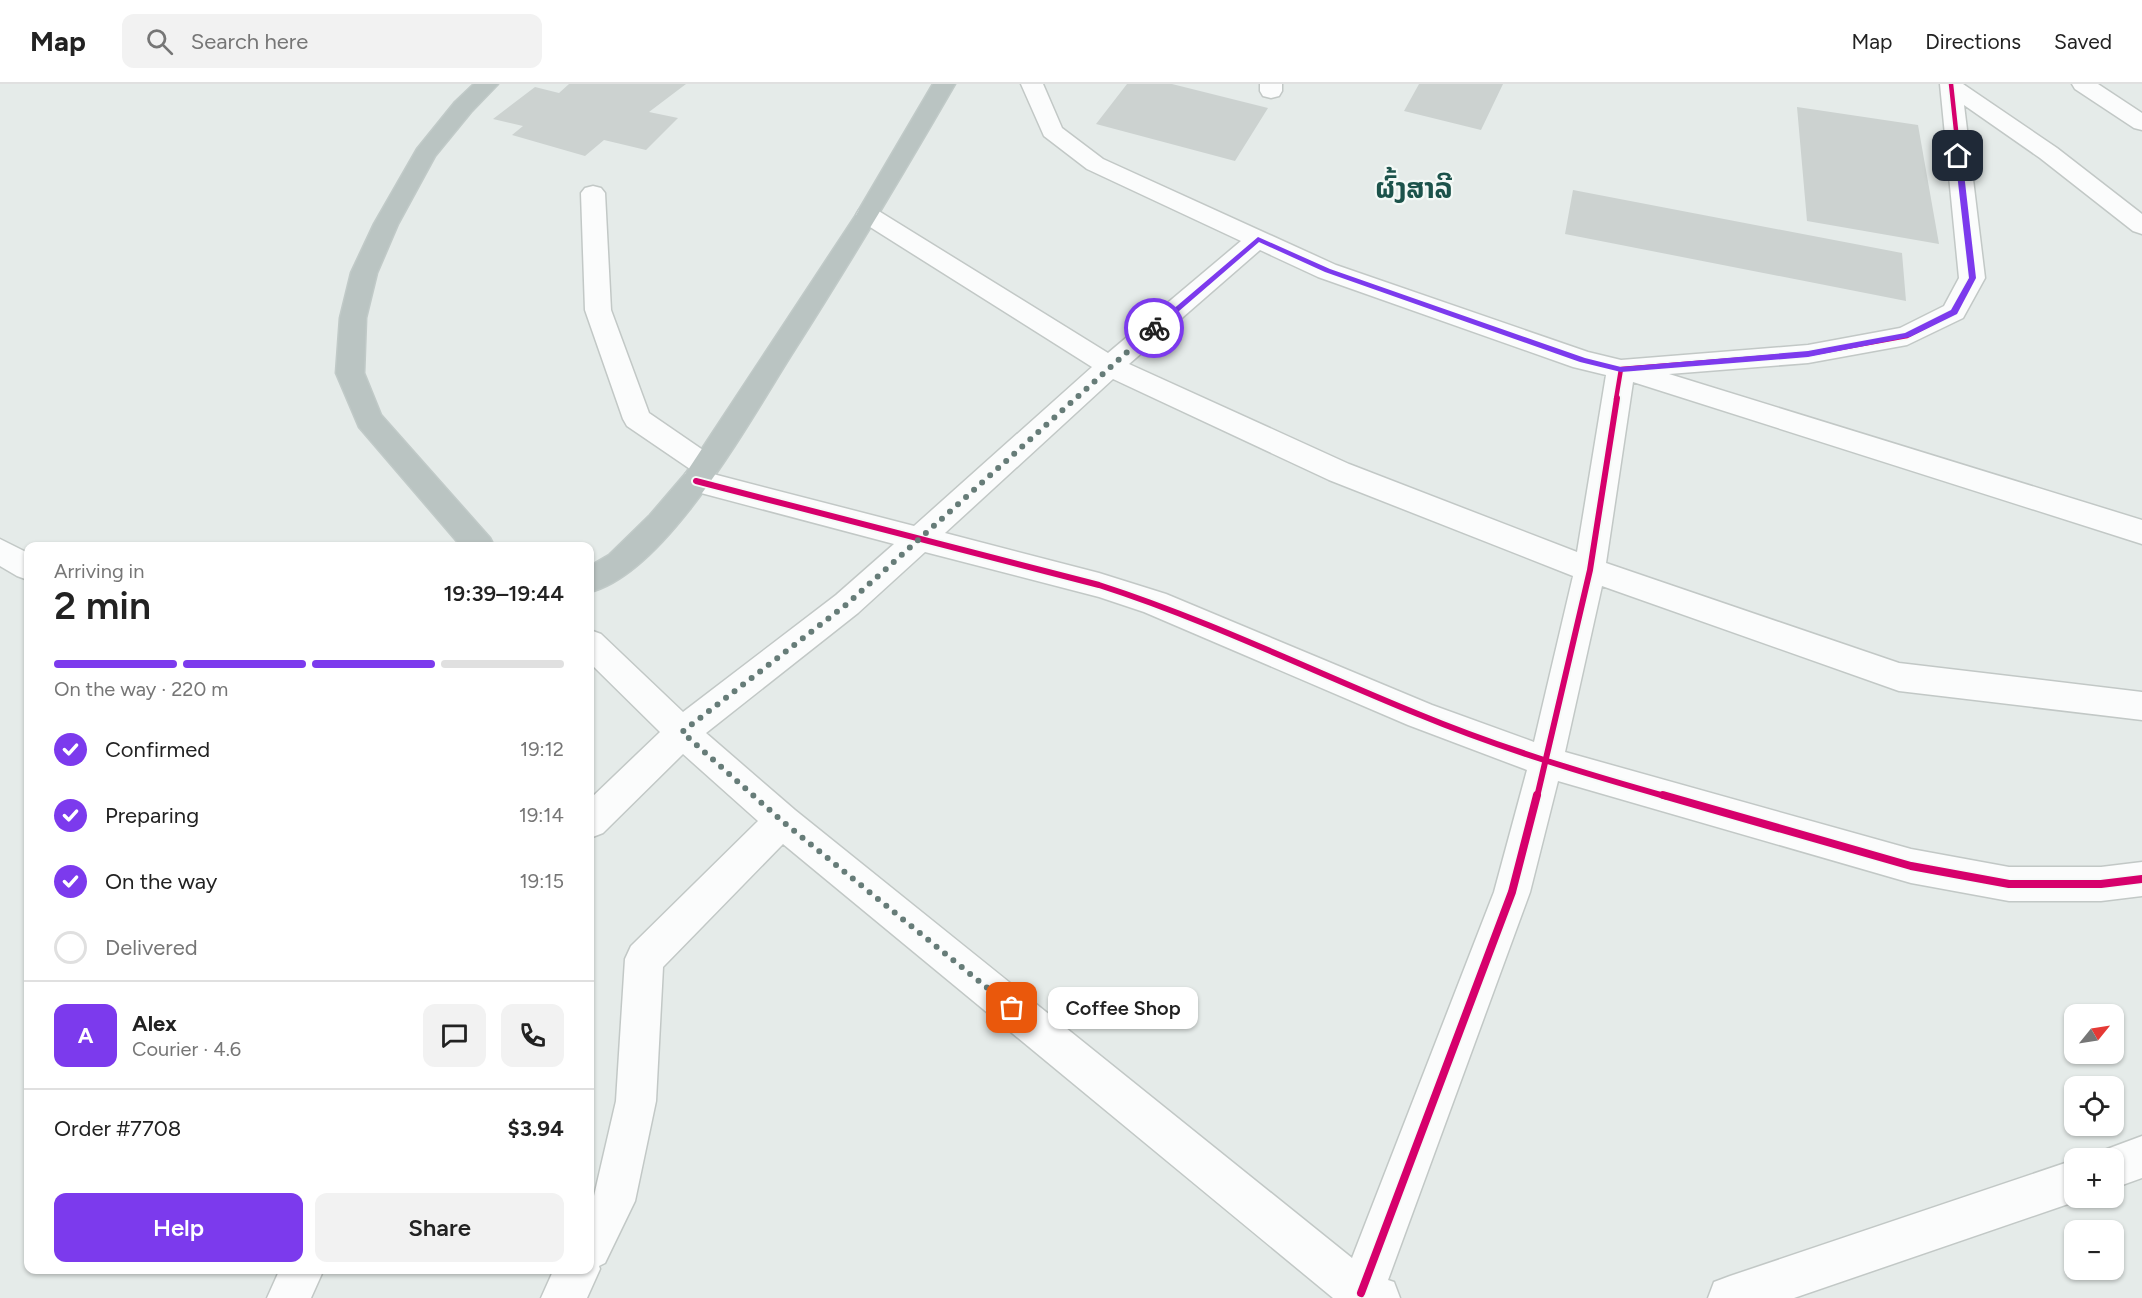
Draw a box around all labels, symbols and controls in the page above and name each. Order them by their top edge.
search box [122,14,542,68]
text: Map [30,24,86,58]
icon: search [143,25,176,58]
text: Search here [191,28,308,55]
text: Map [1851,29,1892,54]
text: Directions [1925,29,2021,54]
text: Saved [2054,29,2112,54]
pin [1932,130,1983,181]
icon: home [1941,139,1974,172]
district label: ຜົ້ງສາລີ [1375,166,1453,205]
courier [1124,298,1184,358]
icon: bike [1138,312,1171,345]
text: Arriving in [54,559,144,583]
text: 19:39–19:44 [443,580,564,607]
text: 2 min [54,582,151,629]
text: On the way · 220 m [54,677,228,701]
icon: check [54,733,87,766]
text: Confirmed [105,736,210,763]
text: 19:12 [520,737,564,761]
icon: check [54,799,87,832]
text: Preparing [105,802,199,829]
text: 19:14 [519,803,564,827]
icon: check [54,865,87,898]
text: On the way [105,868,217,895]
text: 19:15 [520,869,564,893]
text: Delivered [105,934,198,961]
pin [986,982,1037,1033]
callout: Coffee Shop [1048,987,1198,1029]
icon: bag [995,991,1028,1024]
text: Coffee Shop [1065,996,1181,1020]
button: chat [423,1004,486,1067]
button: phone [501,1004,564,1067]
north arrow [2064,1004,2124,1064]
map controls [2064,1004,2124,1280]
text: Alex [132,1010,177,1037]
text: A [78,1022,93,1049]
text: Courier · 4.6 [132,1037,241,1061]
button: locate [2064,1076,2124,1136]
text: Order #7708 [54,1115,181,1142]
text: $3.94 [507,1115,564,1142]
button: + [2064,1148,2124,1208]
button: Help [54,1193,303,1262]
button: Share [315,1193,564,1262]
button: − [2064,1220,2124,1280]

